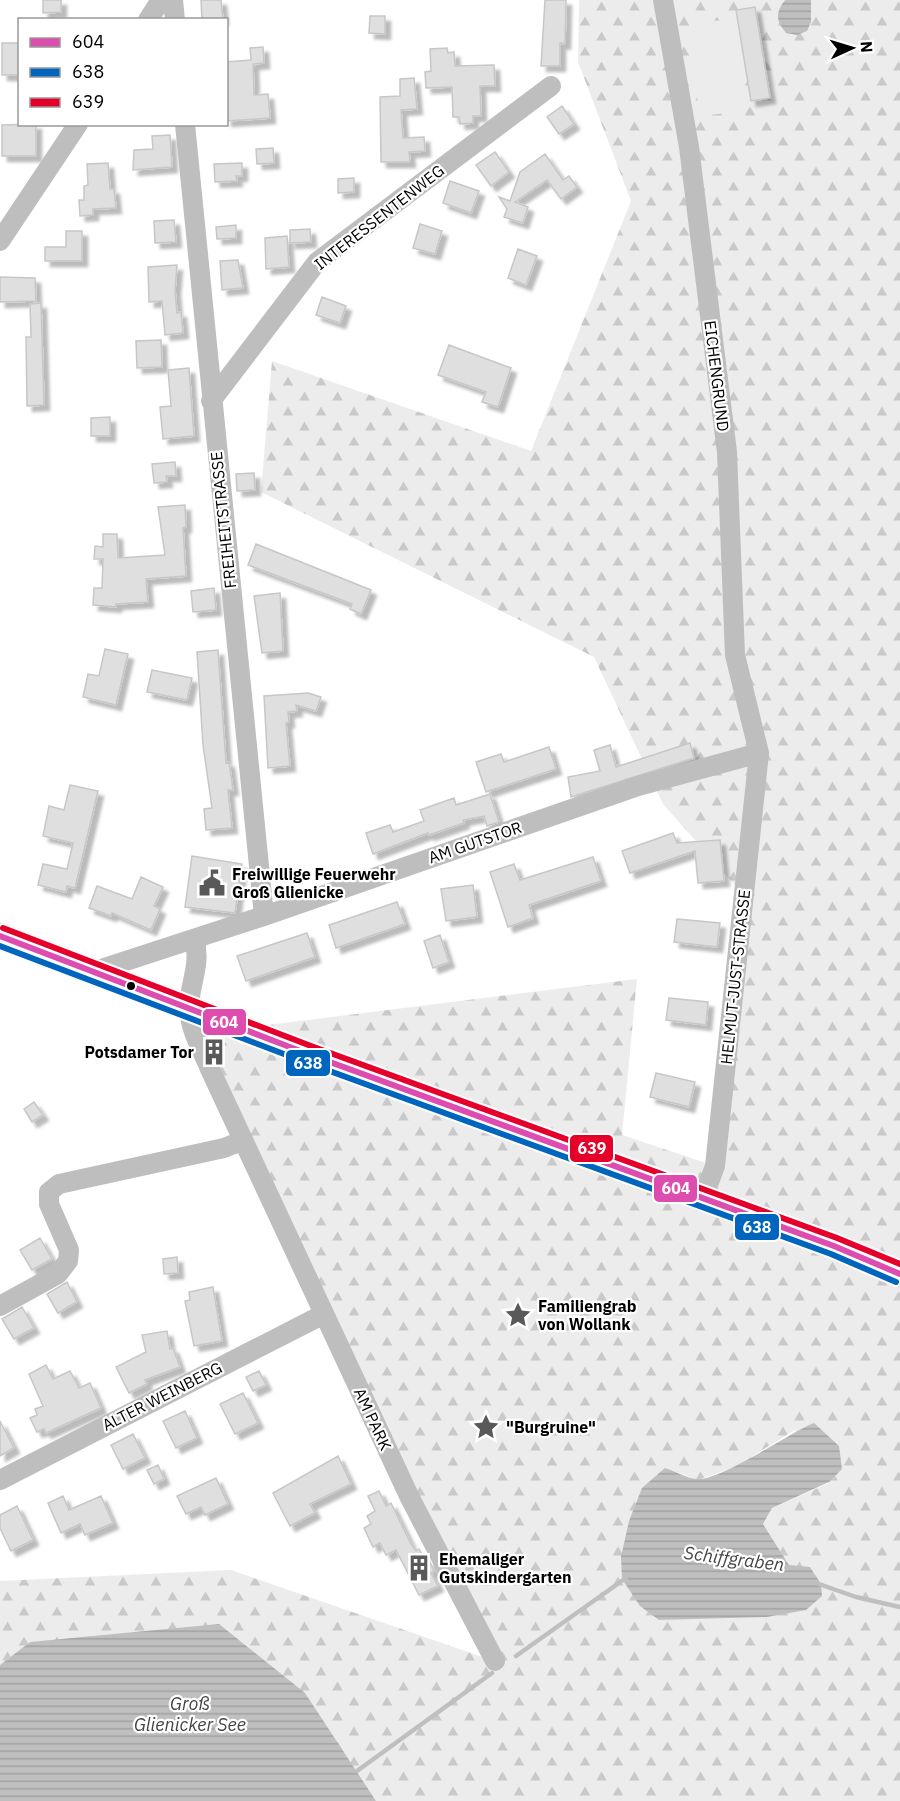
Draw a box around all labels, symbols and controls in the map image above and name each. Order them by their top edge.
legend [18,18,228,126]
north arrow [822,18,882,78]
text: 604 [72,30,105,53]
text: N [857,40,877,53]
text: 638 [72,60,104,83]
text: 639 [72,90,104,113]
street label: INTERESSENTENWEG [310,160,448,274]
street label: EICHENGRUND [700,319,734,433]
street label: FREIHEITSTRASSE [206,451,240,589]
street label: AM GUTSTOR [426,817,524,867]
place label: Freiwillige Feuerwehr Groß Glienicke [232,864,396,902]
public building icon: Freiwillige Feuerwehr Groß Glienicke [197,868,227,898]
street label: HELMUT-JUST-STRASSE [716,889,754,1065]
unlabelled marker [125,980,137,992]
line badge: 604 [202,1008,247,1036]
text: 604 [210,1012,239,1032]
building icon: Potsdamer Tor [199,1037,229,1067]
place label: Potsdamer Tor [85,1042,195,1062]
line badge: 638 [285,1049,331,1077]
text: 638 [294,1053,322,1073]
line badge: 639 [569,1134,614,1163]
text: 639 [578,1138,606,1158]
line badge: 604 [653,1174,698,1203]
text: 604 [662,1178,691,1198]
line badge: 638 [734,1213,780,1241]
text: 638 [743,1217,771,1237]
place label: Familiengrab von Wollank [538,1296,637,1334]
place icon: Familiengrab von Wollank [503,1300,533,1330]
street label: ALTER WEINBERG [99,1357,225,1435]
street label: AM PARK [350,1385,396,1453]
place icon: "Burgruine" [471,1412,501,1442]
place label: "Burgruine" [506,1417,596,1437]
water label: Schiffgraben [683,1541,785,1576]
place label: Ehemaliger Gutskindergarten [439,1549,572,1587]
building icon: Ehemaliger Gutskindergarten [404,1553,434,1583]
water label: Groß Glienicker See [134,1692,246,1736]

